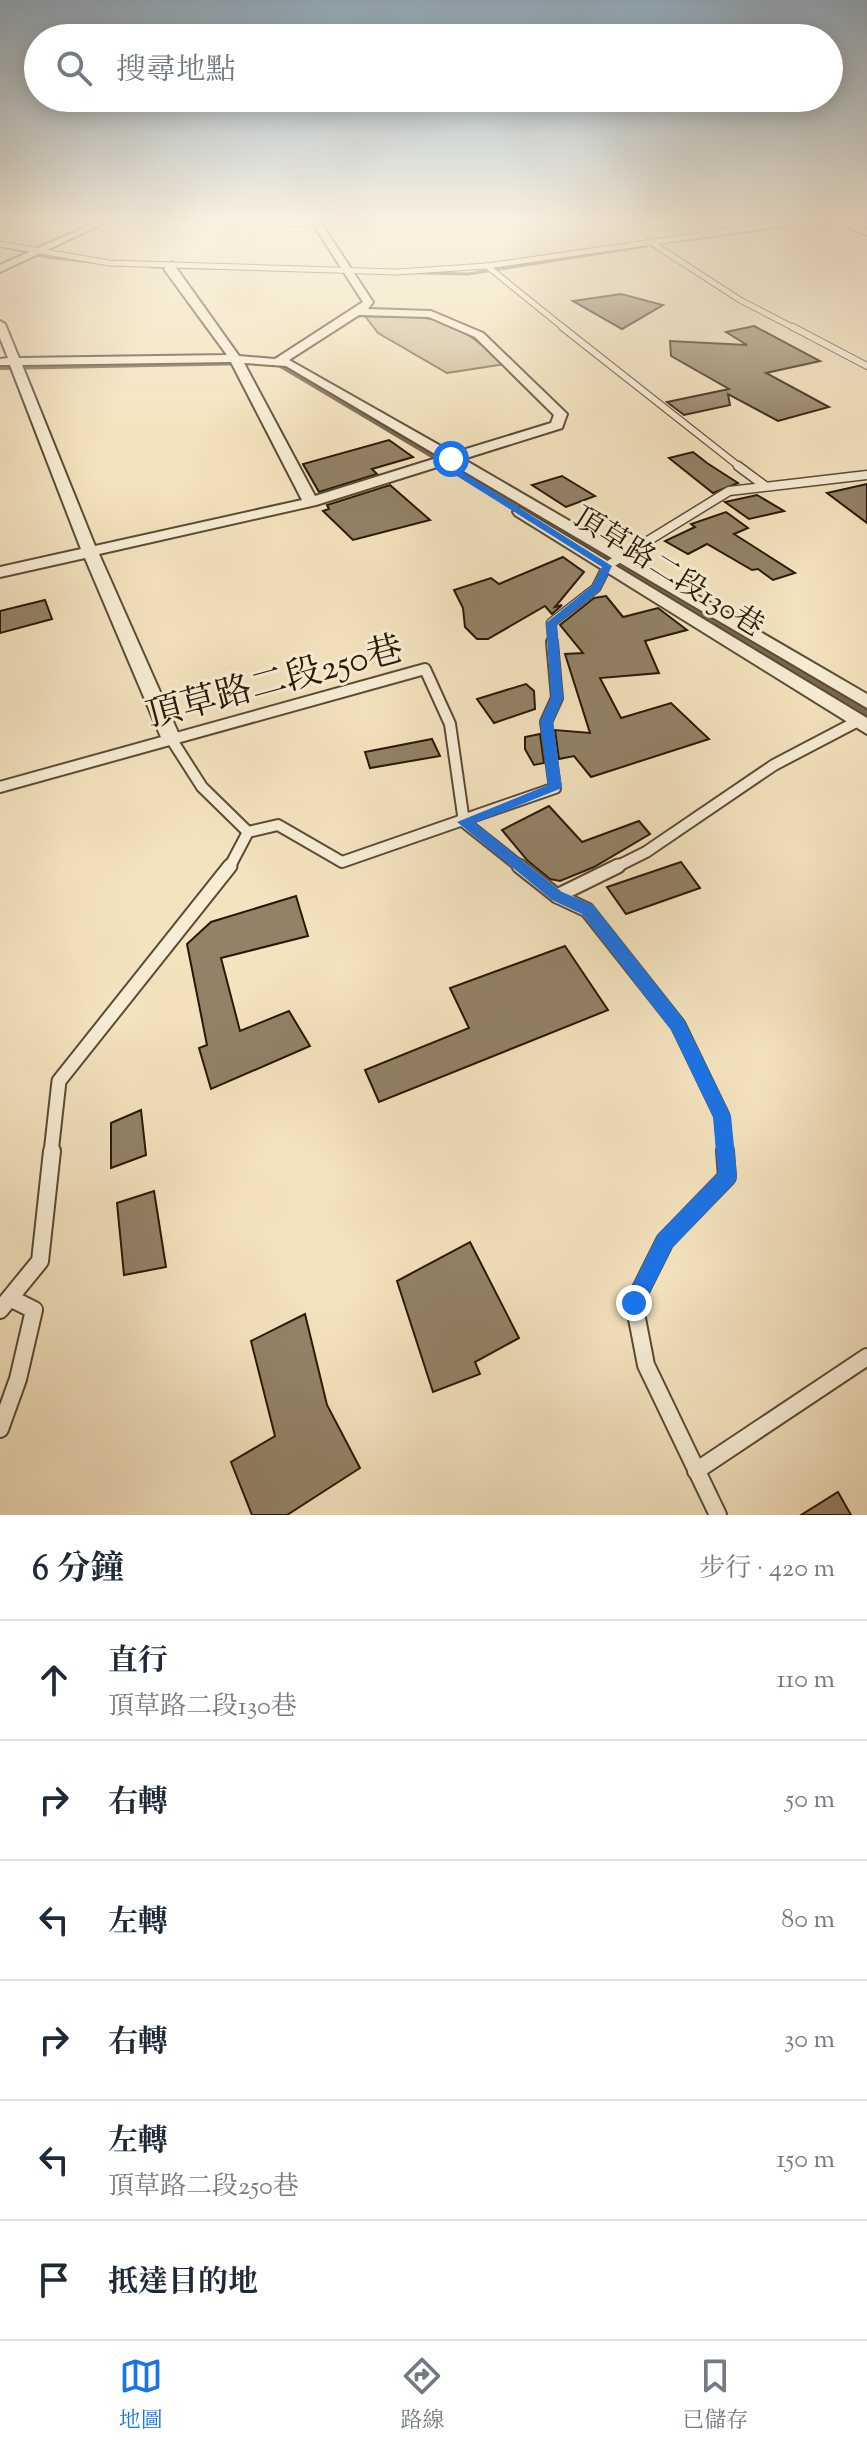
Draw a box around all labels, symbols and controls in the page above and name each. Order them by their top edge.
search box [24,24,843,112]
icon: search [52,46,96,90]
text: 搜尋地點 [116,50,236,93]
route start [433,441,469,477]
street label: 頂草路二段130巷 [564,497,771,649]
street label: 頂草路二段250巷 [141,625,409,743]
route end [616,1285,652,1321]
text: 6 分鐘 [32,1546,124,1595]
text: 步行 · 420 m [699,1551,835,1588]
text: 直行 [108,1641,168,1684]
icon: ahead [32,1658,76,1702]
text: 110 m [777,1662,835,1699]
text: 頂草路二段130巷 [108,1689,297,1726]
icon: right [32,1778,76,1822]
text: 右轉 [108,1782,168,1825]
text: 50 m [785,1782,835,1819]
icon: left [32,1898,76,1942]
text: 左轉 [108,1902,168,1945]
text: 80 m [781,1902,835,1939]
icon: right [32,2018,76,2062]
text: 右轉 [108,2022,168,2065]
text: 30 m [784,2022,835,2059]
text: 左轉 [108,2121,168,2164]
icon: left [32,2138,76,2182]
text: 150 m [776,2142,835,2179]
text: 頂草路二段250巷 [108,2169,299,2206]
icon: arrive [32,2258,76,2302]
text: 抵達目的地 [108,2262,258,2305]
tab: 地圖 [119,2354,163,2438]
tab: 路線 [400,2354,444,2438]
tab: 已儲存 [682,2354,748,2438]

